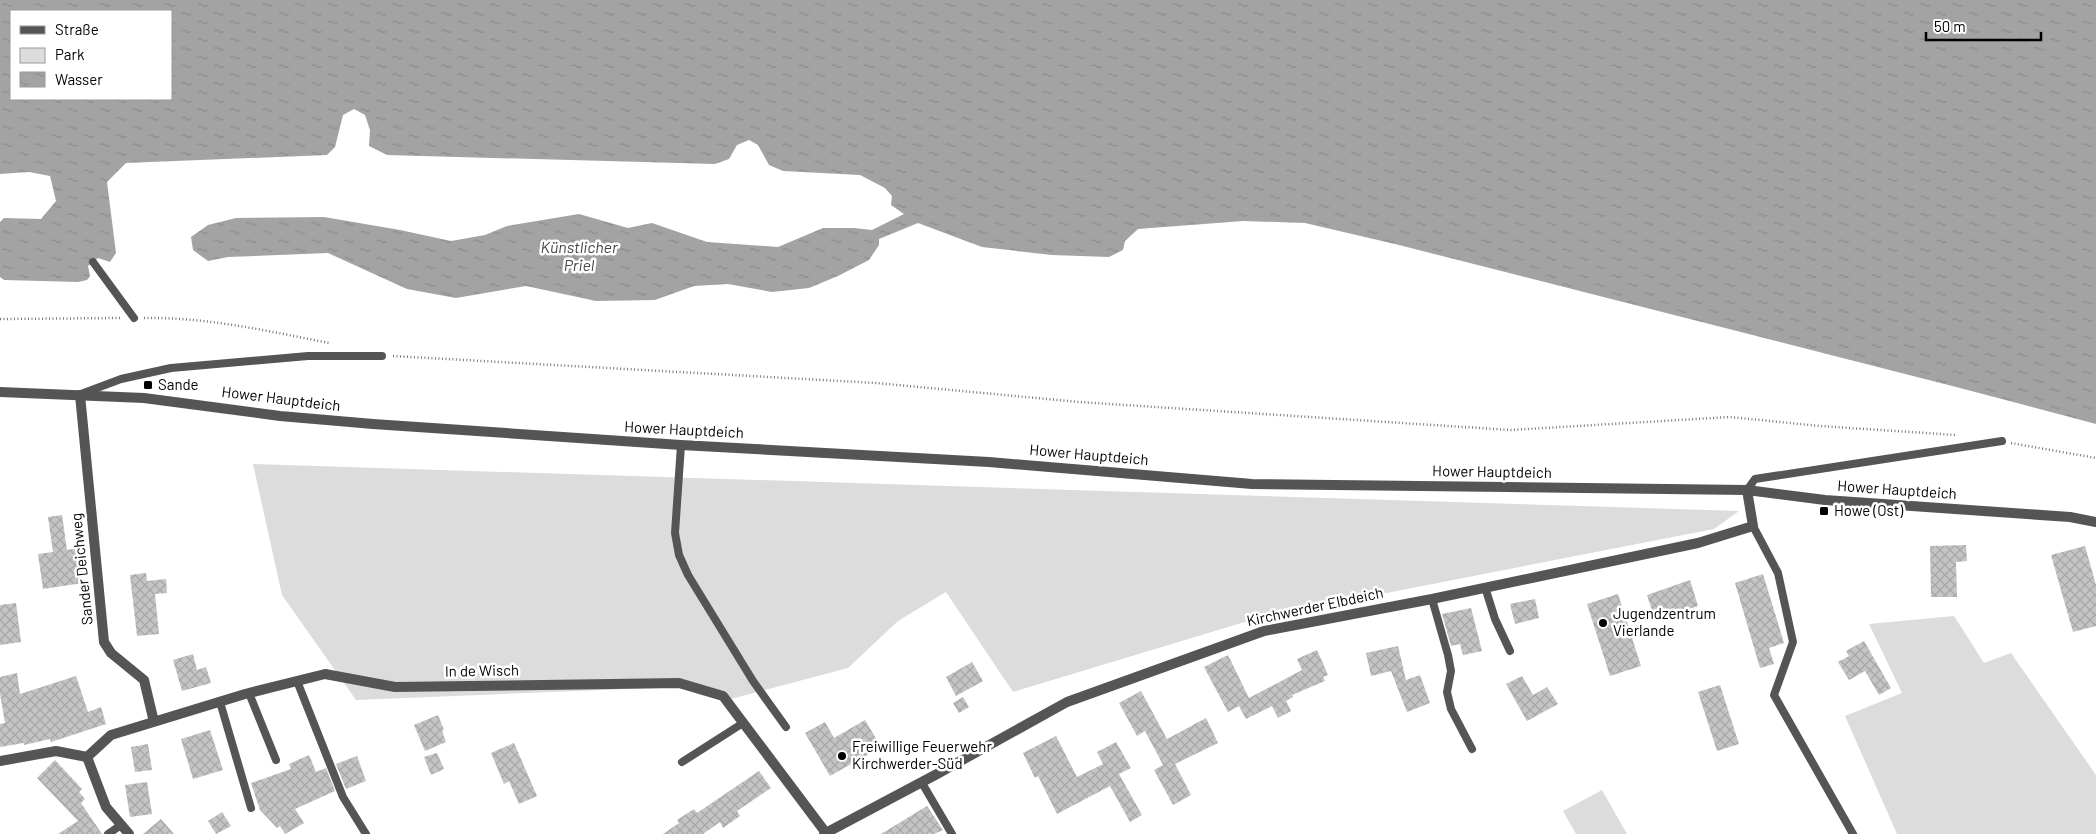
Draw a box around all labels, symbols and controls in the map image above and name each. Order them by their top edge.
legend [10,10,172,100]
scale bar [1926,10,2041,42]
text: 50 m [1934,17,1966,35]
text: Straße [55,20,99,38]
text: Park [55,45,85,63]
text: Wasser [55,70,103,88]
water label: Künstlicher Priel [540,237,619,274]
place label: Sande [158,375,199,393]
marker: Sande [142,379,154,391]
street label: Hower Hauptdeich [221,382,342,414]
street label: Hower Hauptdeich [624,417,744,441]
street label: Hower Hauptdeich [1029,440,1149,468]
street label: Hower Hauptdeich [1432,461,1552,481]
street label: Hower Hauptdeich [1837,476,1957,502]
place label: Howe (Ost) [1834,501,1903,519]
marker: Howe (Ost) [1818,505,1830,517]
street label: Sander Deichweg [66,512,96,626]
street label: Kirchwerder Elbdeich [1245,583,1385,629]
place label: Jugendzentrum Vierlande [1613,604,1716,639]
marker: Jugendzentrum Vierlande [1597,617,1609,629]
street label: In de Wisch [445,660,519,680]
place label: Freiwillige Feuerwehr Kirchwerder-Süd [852,737,992,772]
marker: Freiwillige Feuerwehr Kirchwerder-Süd [836,750,848,762]

